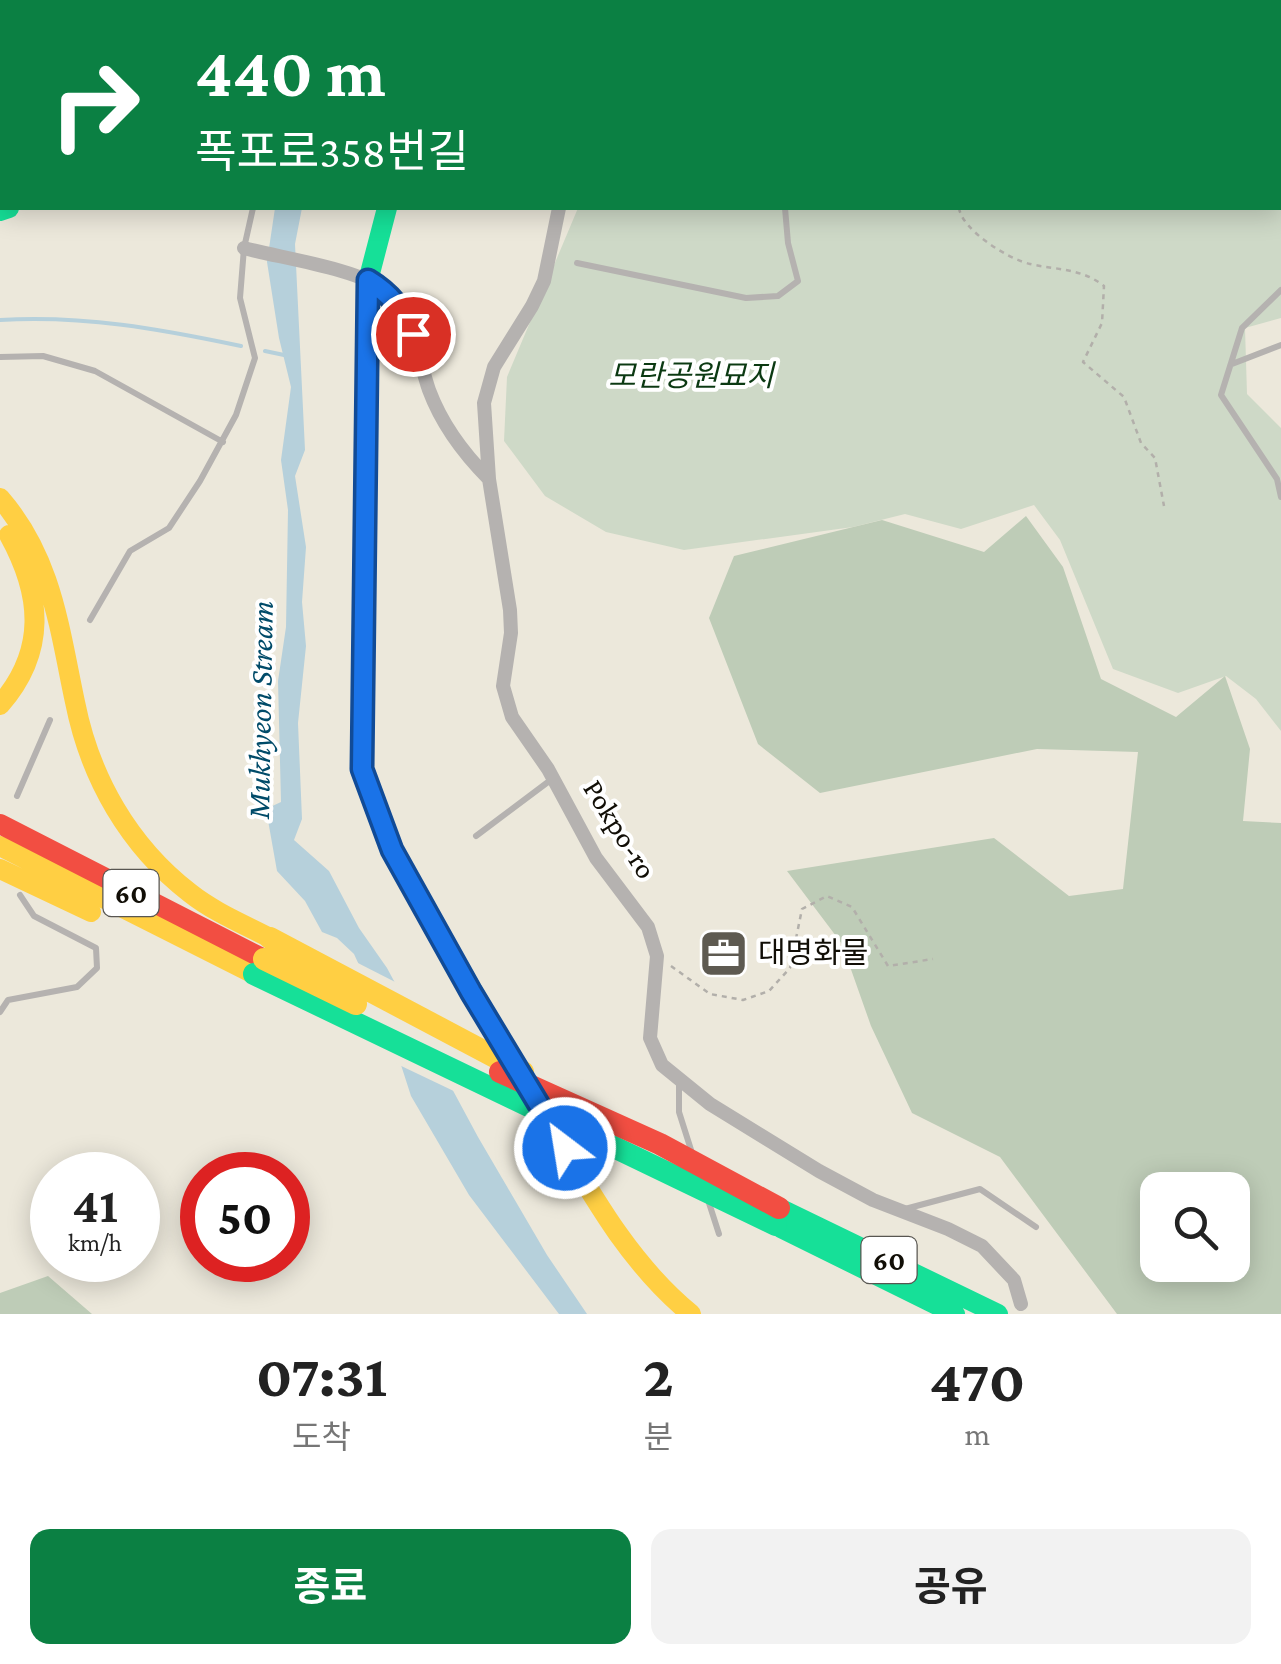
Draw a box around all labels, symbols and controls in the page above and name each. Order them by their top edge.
text: 440 m [195,33,386,111]
icon: right [30,40,160,170]
text: 폭포로358번길 [195,127,469,177]
pin [371,292,456,377]
icon: arrive [386,307,441,362]
park label: 모란공원묘지 [608,359,776,392]
water label: Mukhyeon Stream [240,600,280,821]
street label: Pokpo-ro [576,773,664,885]
road number: 60 [104,870,158,916]
office icon: 대명화물 [697,927,749,979]
place label: 대명화물 [758,936,868,969]
position arrow [513,1096,617,1200]
speed limit sign: 50 [180,1152,310,1282]
map controls [1140,1172,1250,1282]
button: search [1140,1172,1250,1282]
text: 41 [72,1177,118,1233]
text: km/h [68,1229,122,1256]
road number: 60 [862,1237,916,1283]
text: 07:31 [256,1342,387,1409]
text: 2 [643,1342,674,1409]
text: 470 [930,1347,1025,1414]
text: m [964,1416,990,1452]
text: 도착 [292,1419,351,1455]
text: 분 [644,1419,673,1455]
button: 종료 [30,1529,631,1644]
button: 공유 [651,1529,1251,1644]

